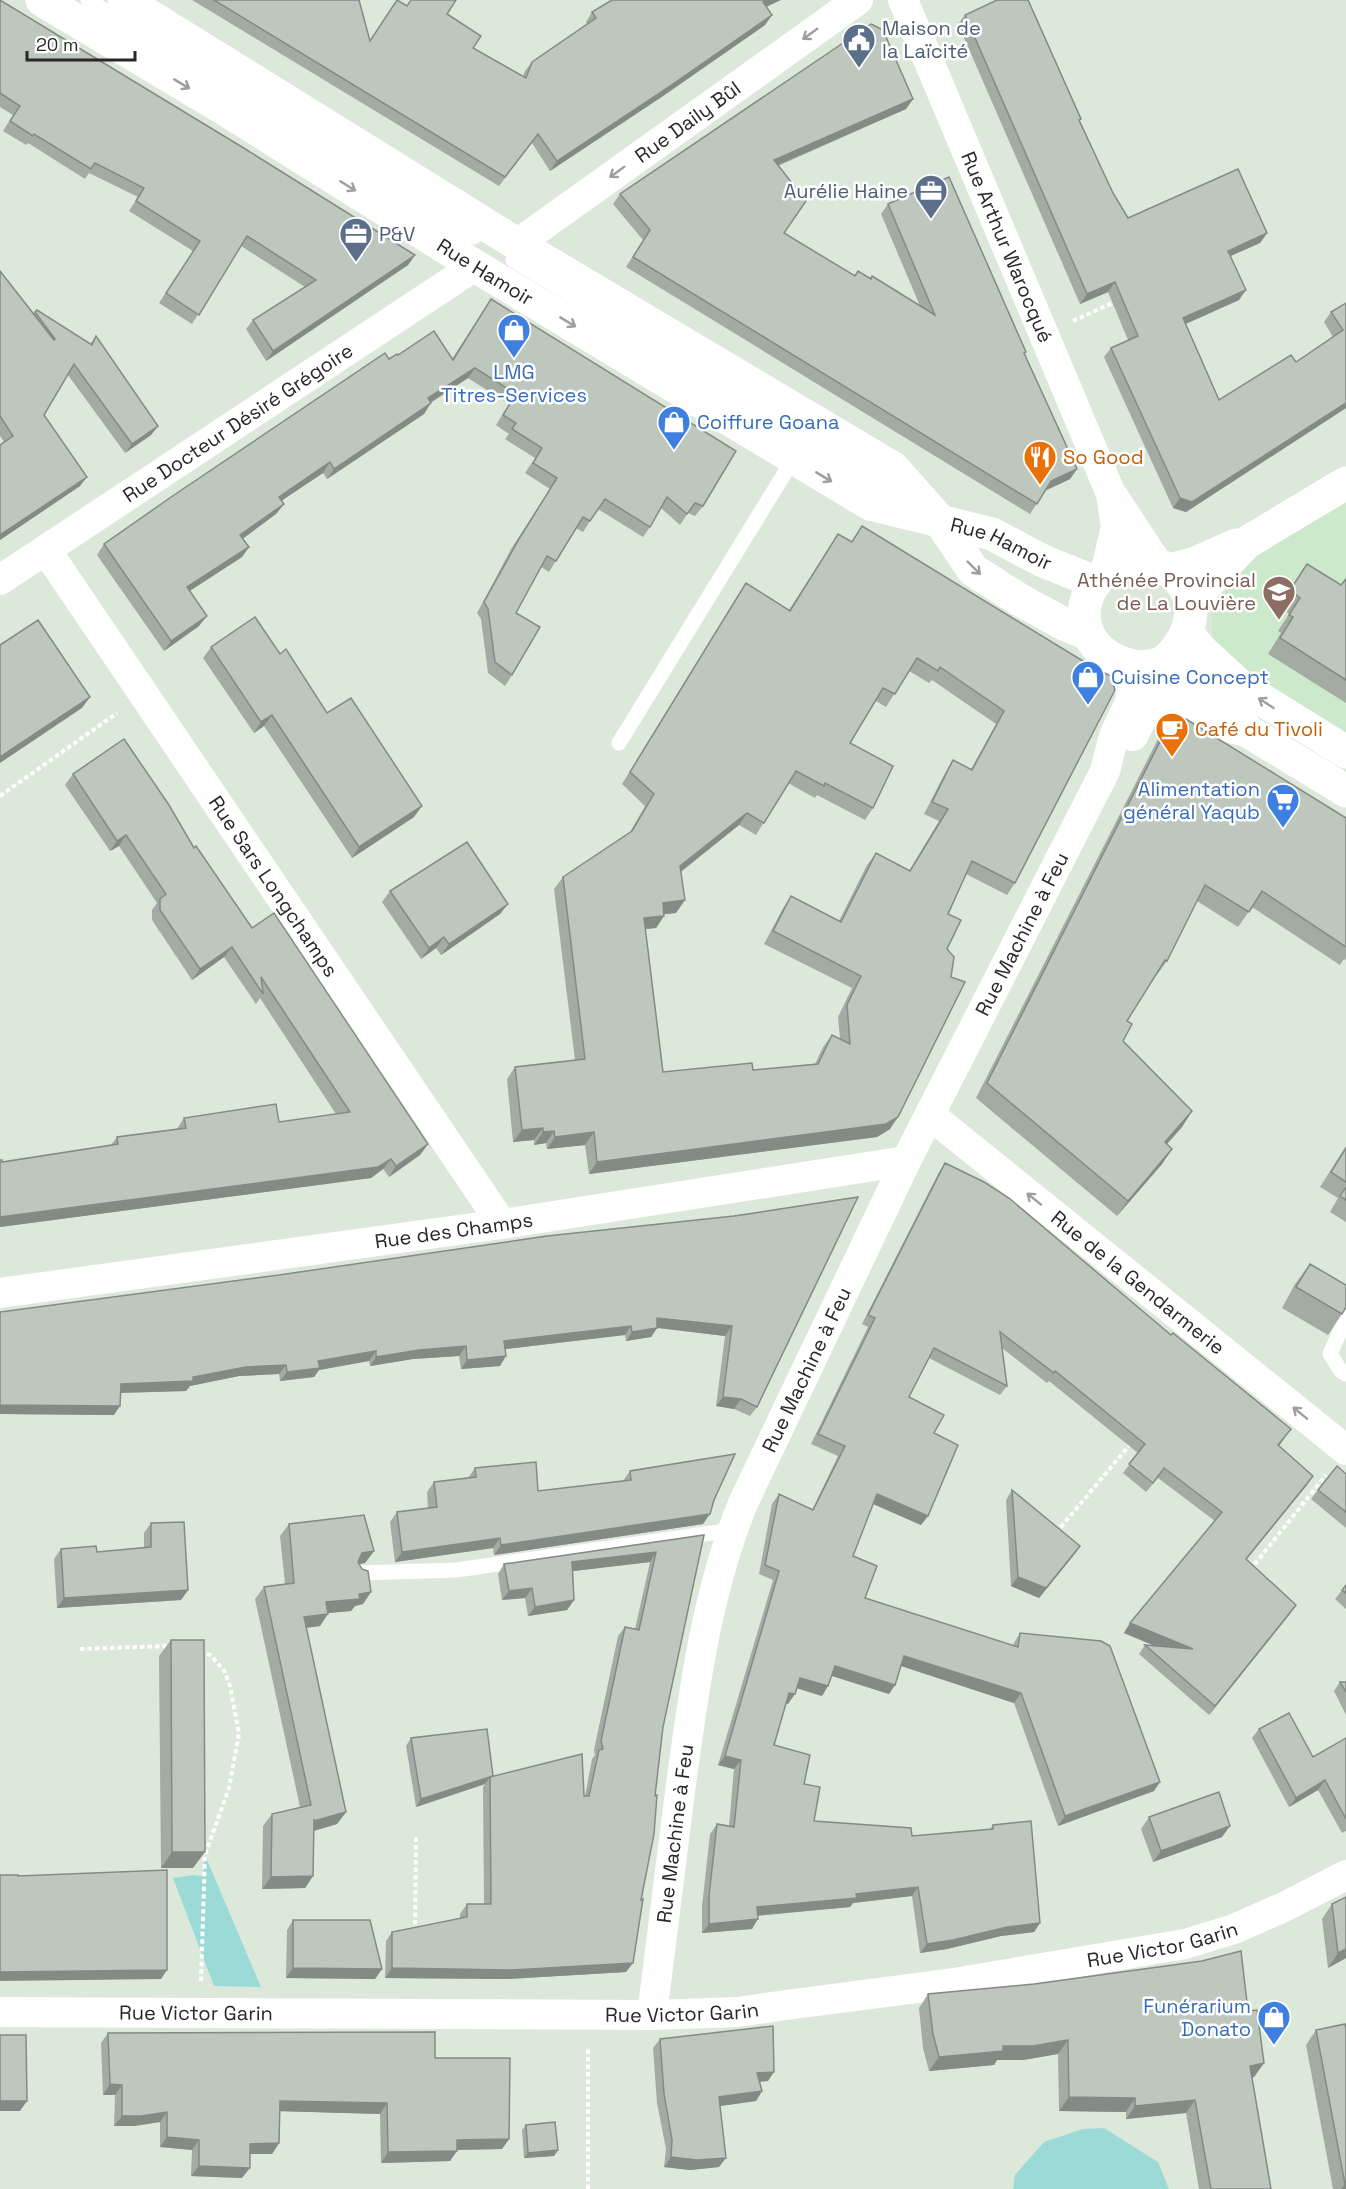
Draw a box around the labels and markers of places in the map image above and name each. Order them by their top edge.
place label: Maison de la Laïcité [882,15,981,64]
public building icon: Maison de la Laïcité [841,22,877,69]
office icon: Aurélie Haine [913,173,949,220]
place label: Aurélie Haine [784,178,908,204]
office icon: P&V [338,216,374,263]
place label: P&V [379,221,415,247]
shop icon: LMG Titres-Services [496,312,532,359]
place label: LMG Titres-Services [441,359,587,408]
shop icon: Coiffure Goana [656,404,692,451]
place label: Coiffure Goana [697,409,840,435]
restaurant icon: So Good [1022,439,1058,486]
place label: So Good [1063,444,1144,470]
place label: Athénée Provincial de La Louvière [1077,567,1256,616]
school or university icon: Athénée Provincial de La Louvière [1261,574,1297,621]
shop icon: Cuisine Concept [1070,659,1106,706]
place label: Cuisine Concept [1111,664,1269,690]
cafe icon: Café du Tivoli [1154,711,1190,758]
place label: Café du Tivoli [1195,716,1323,742]
place label: Alimentation général Yaqub [1123,776,1260,825]
supermarket icon: Alimentation général Yaqub [1265,782,1301,829]
place label: Funérarium Donato [1143,1993,1251,2042]
shop icon: Funérarium Donato [1256,1999,1292,2046]

